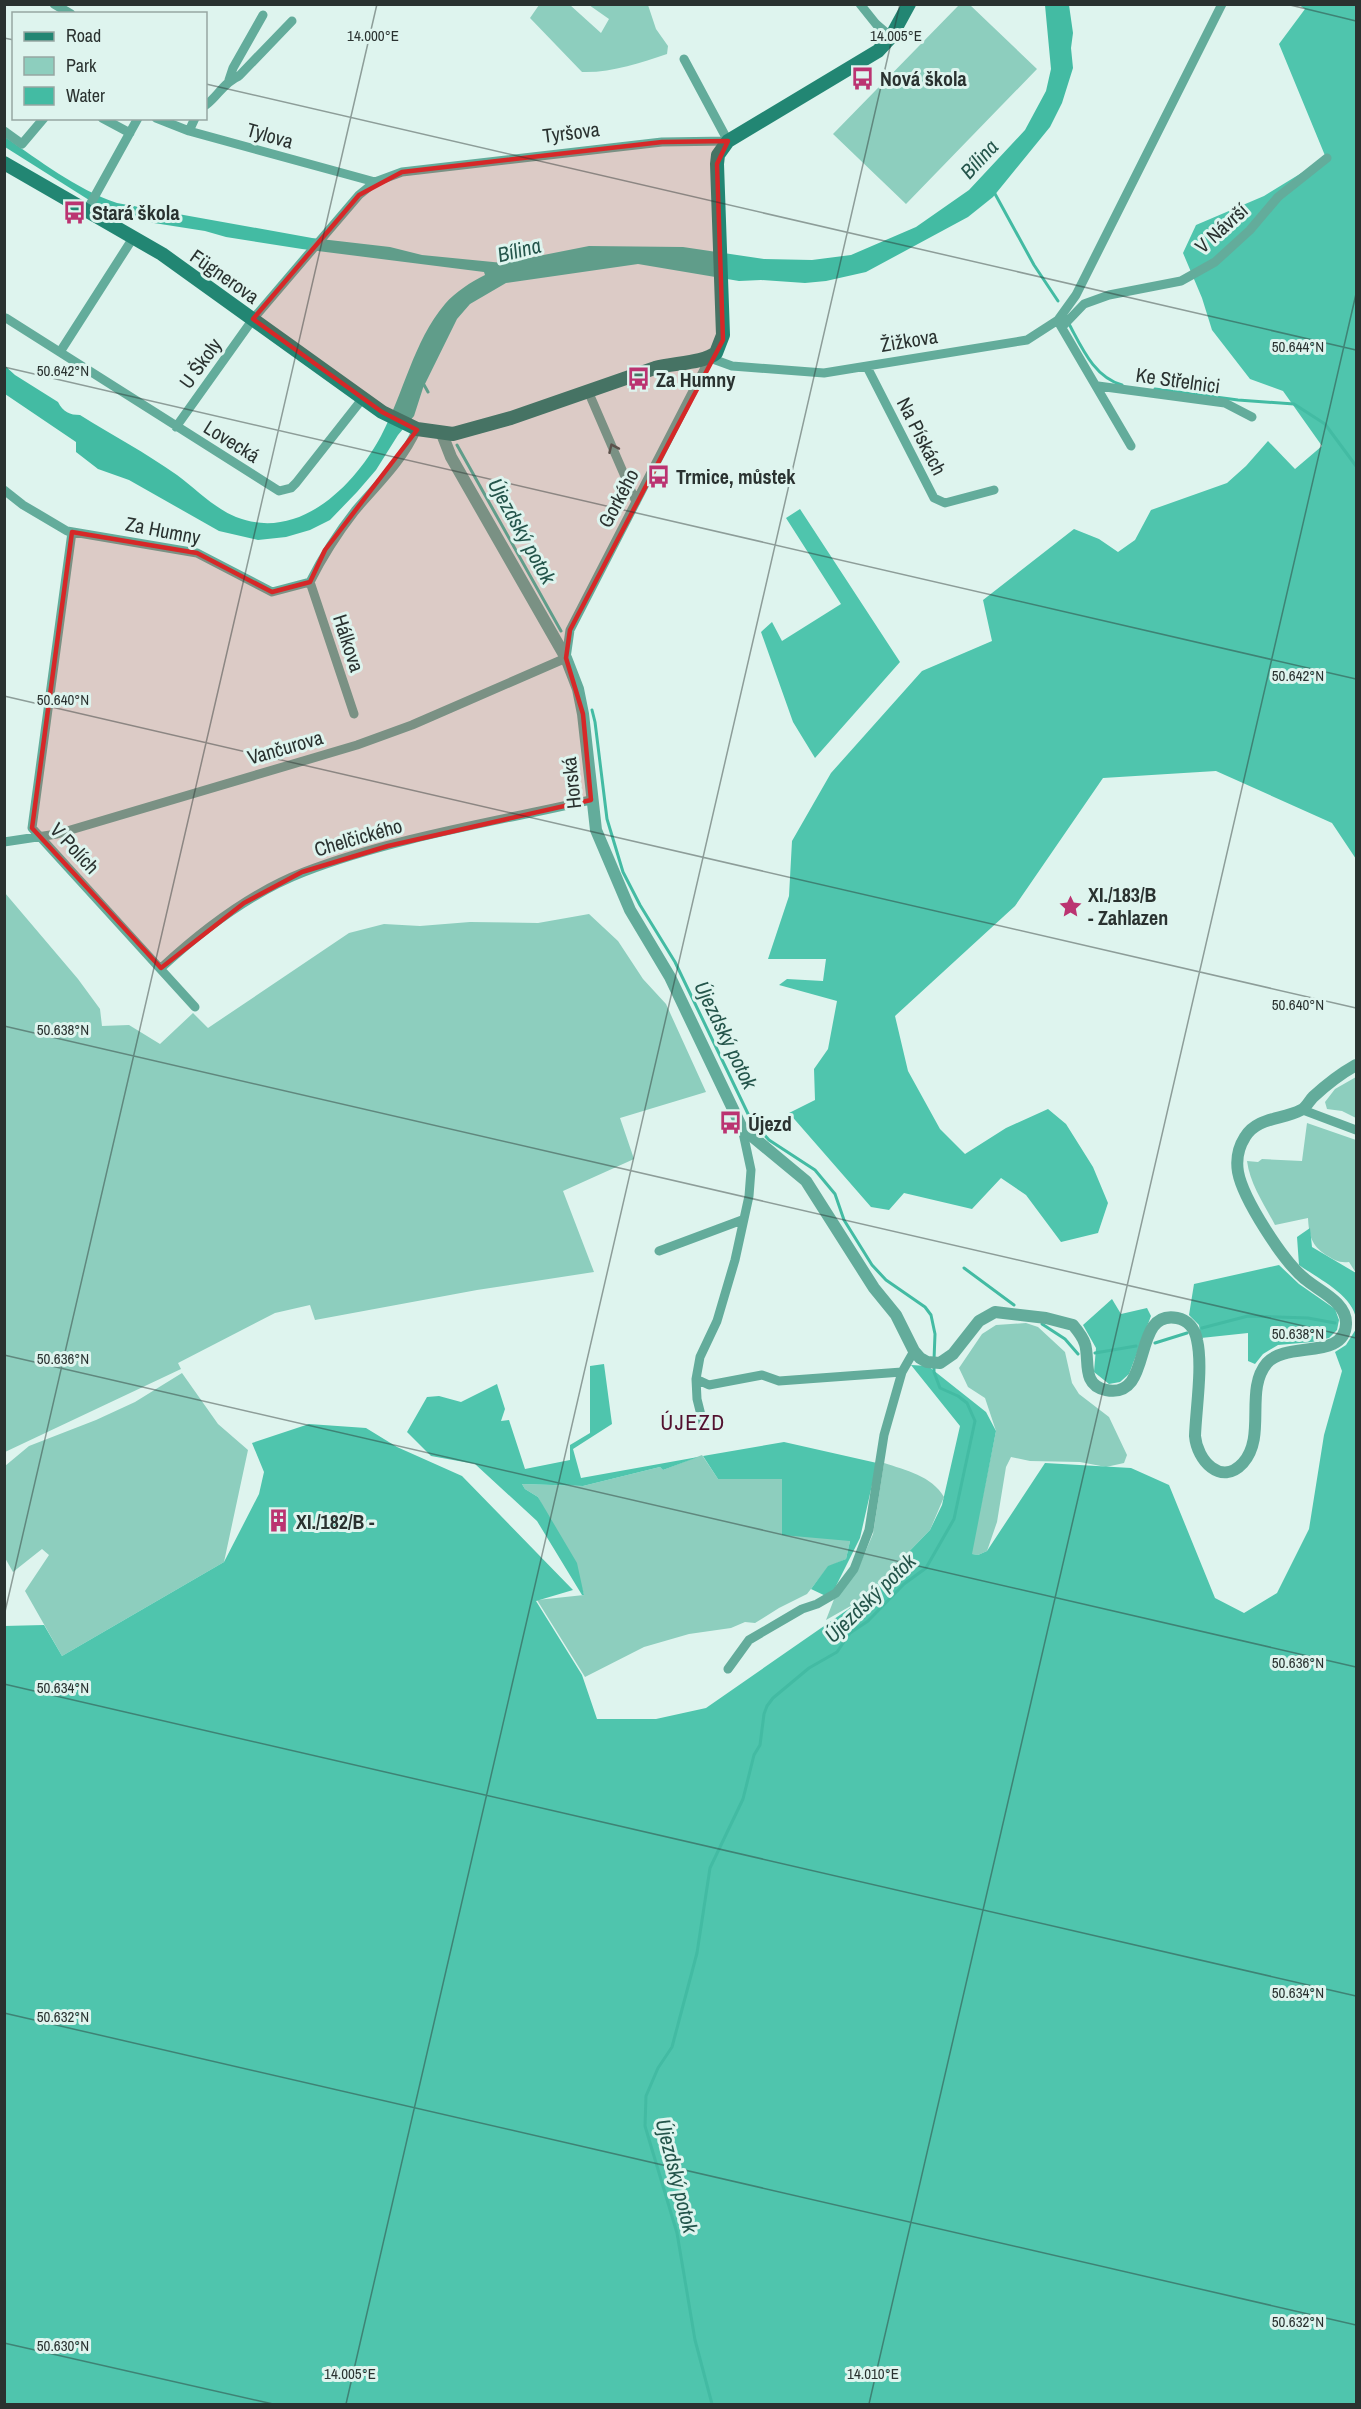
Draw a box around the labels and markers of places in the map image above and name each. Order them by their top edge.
bus stop icon: Nová škola [849,65,875,91]
place label: Nová škola [880,65,967,92]
bus stop icon: Stará škola [61,199,87,225]
place label: Stará škola [92,199,180,226]
bus stop icon: Za Humny [625,366,651,392]
place label: Za Humny [656,366,736,393]
bus stop icon: Trmice, můstek [645,463,671,489]
place label: Trmice, můstek [676,463,796,490]
place label: XI./183/B - Zahlazen [1088,881,1168,931]
place icon: XI./183/B - Zahlazen [1057,893,1083,919]
bus stop icon: Újezd [717,1110,743,1136]
place label: Újezd [748,1110,792,1137]
building icon: XI./182/B - [265,1508,291,1534]
place label: XI./182/B - [296,1508,375,1535]

